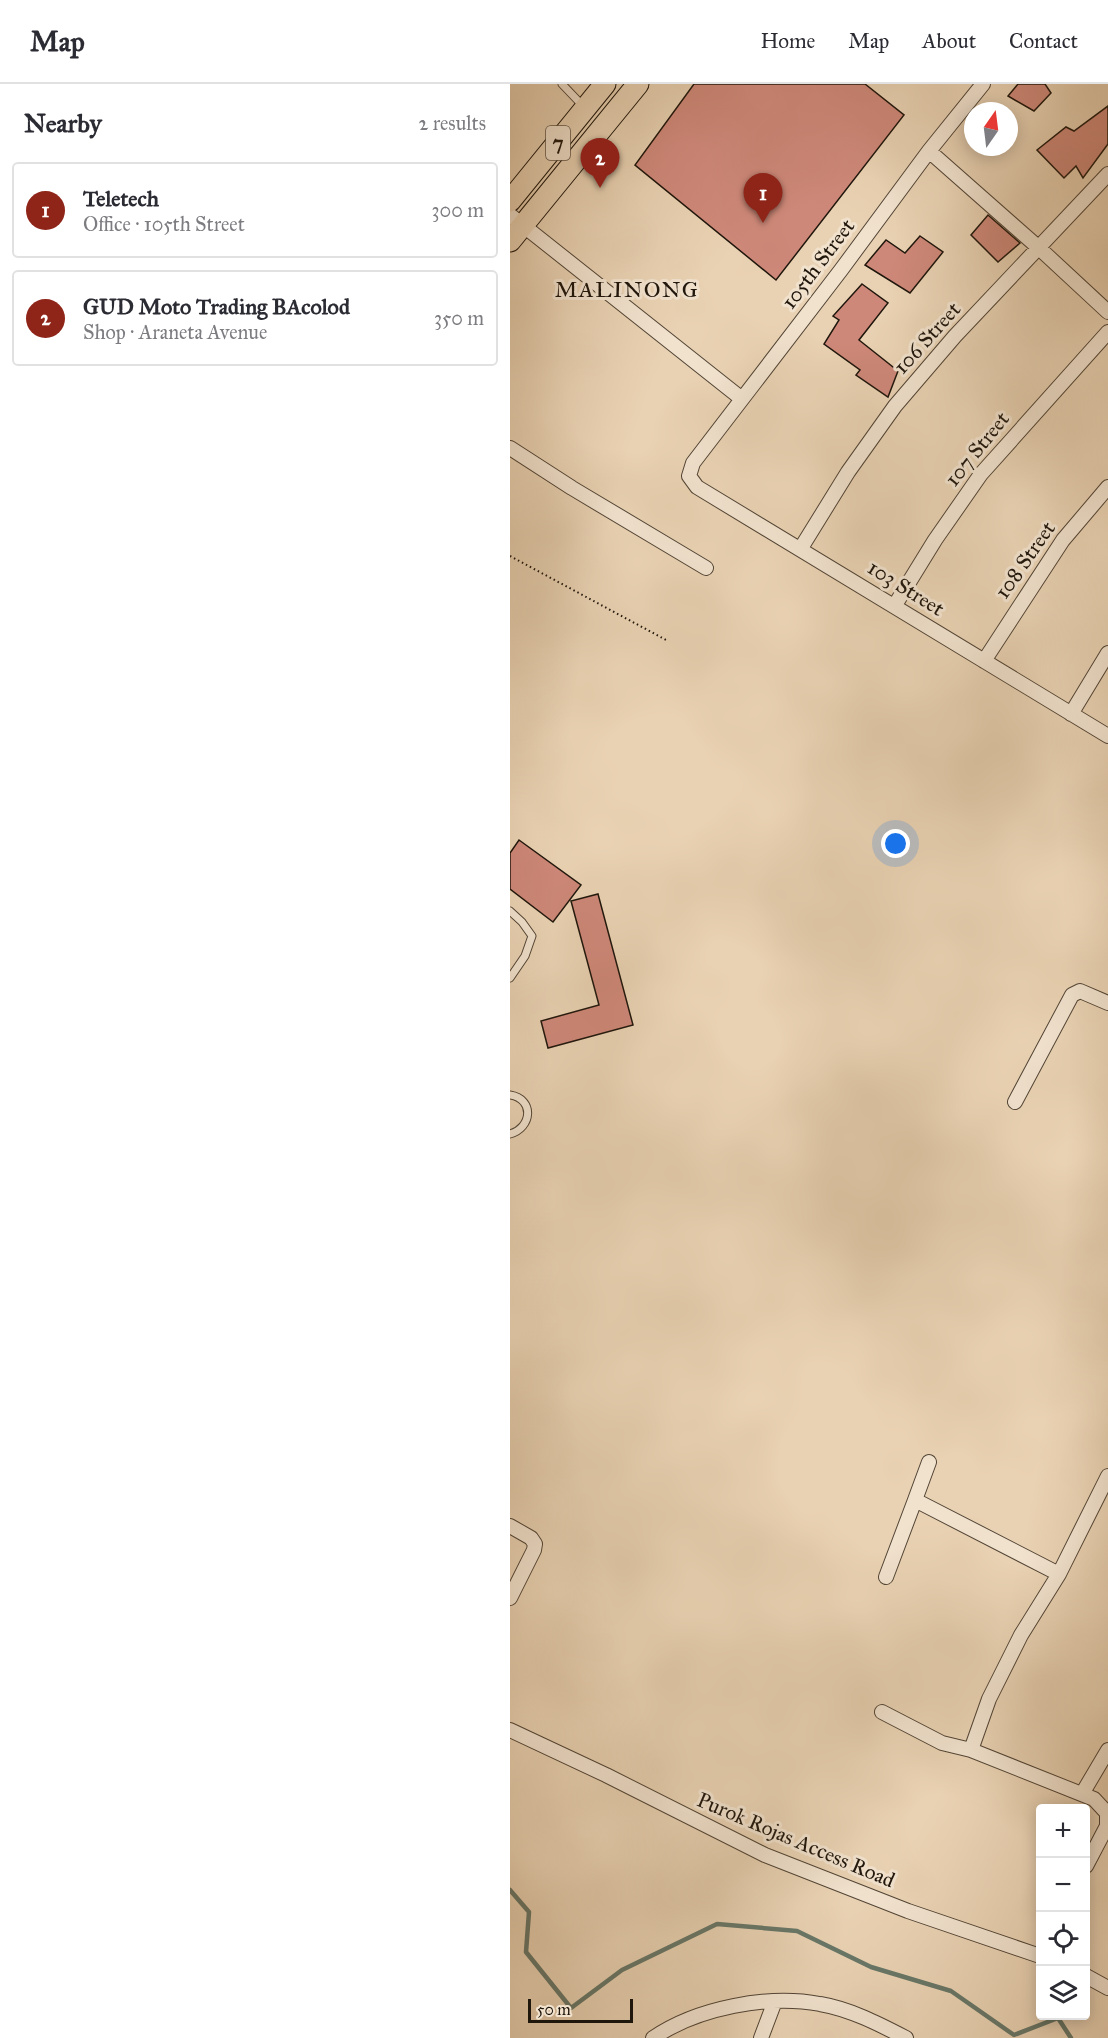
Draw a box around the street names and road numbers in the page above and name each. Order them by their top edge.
road number: 7 [546,126,570,160]
street label: 105th Street [776,213,861,314]
street label: 106 Street [888,296,966,379]
street label: 107 Street [939,406,1015,492]
street label: 108 Street [989,516,1061,604]
street label: 103 Street [863,554,950,622]
street label: Purok Rojas Access Road [693,1787,899,1894]

